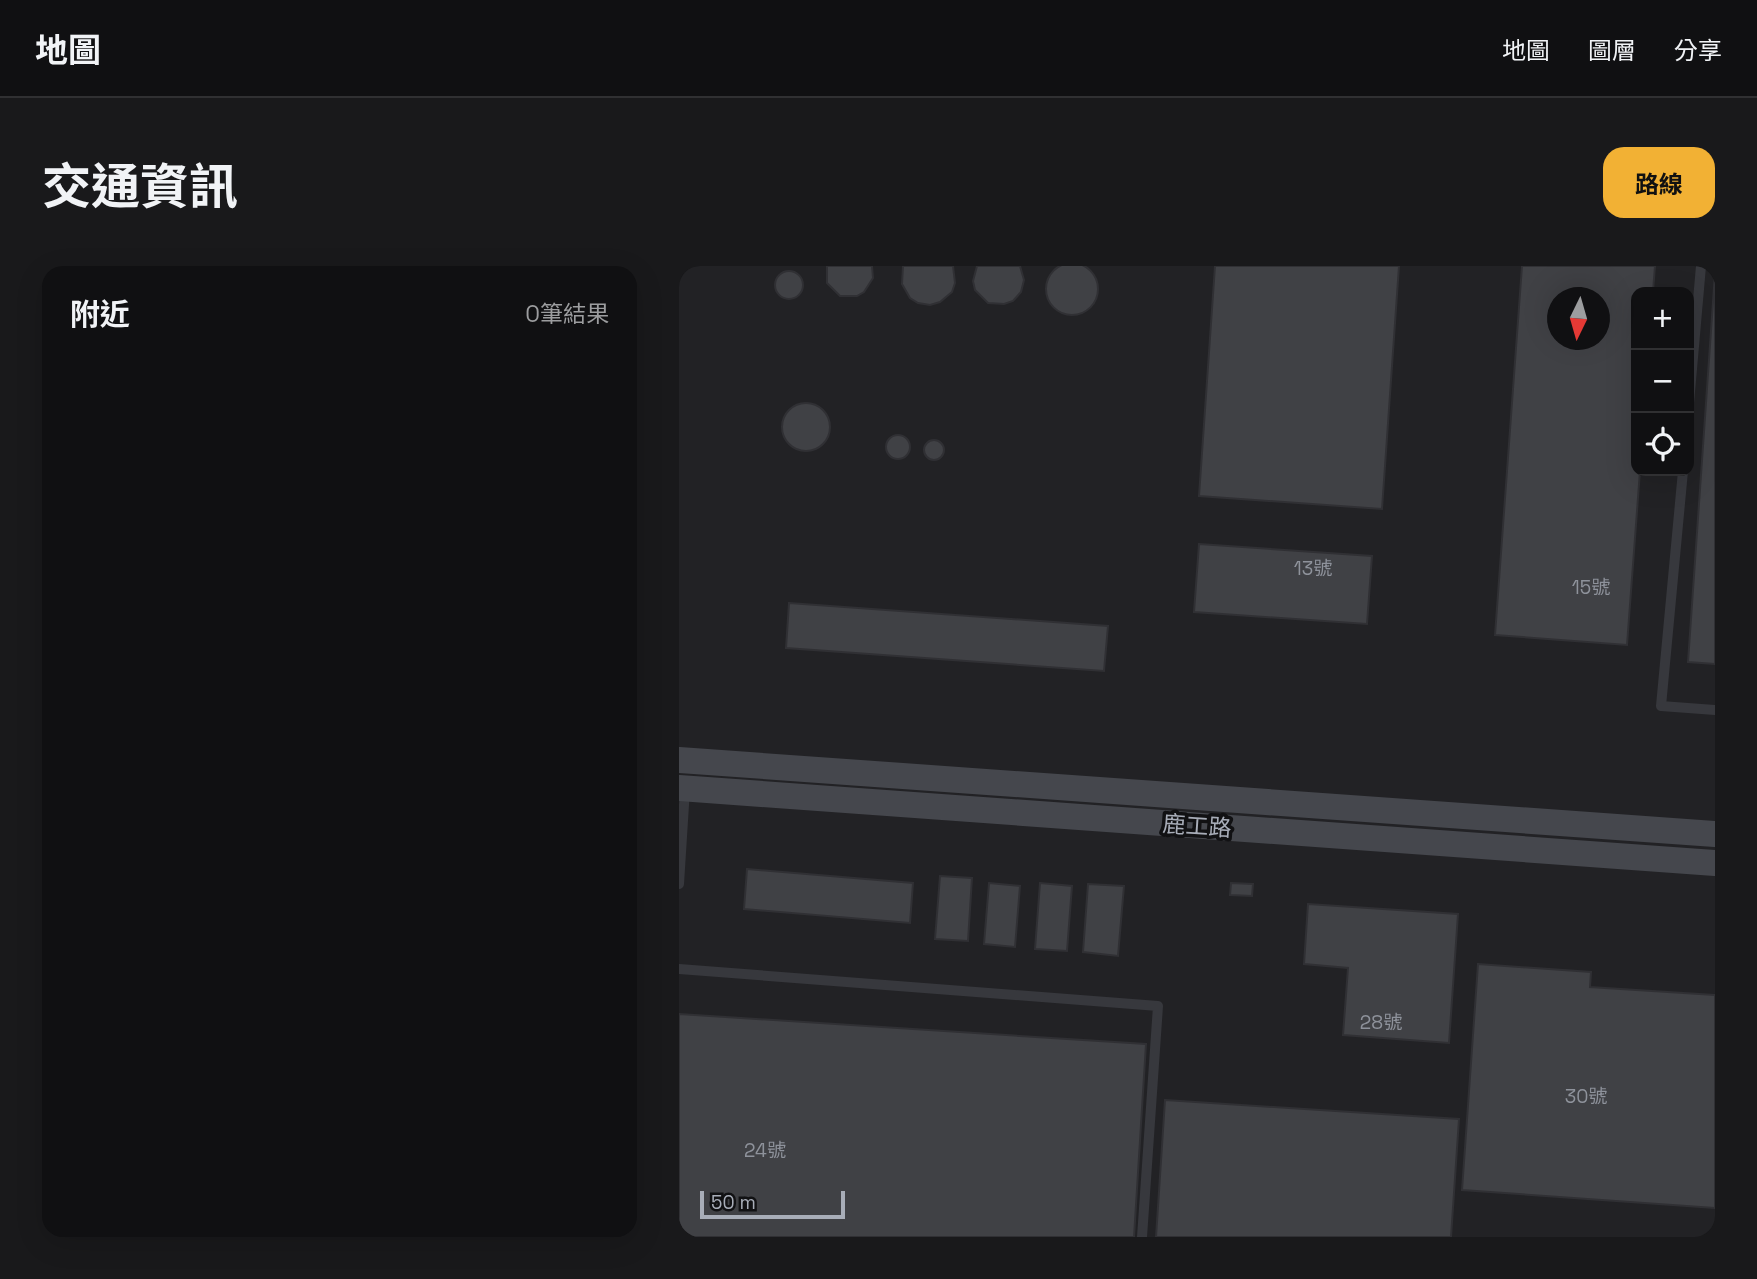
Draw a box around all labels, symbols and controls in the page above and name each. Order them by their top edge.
text: 地圖 [35,30,101,72]
text: 地圖 [1502,35,1550,66]
text: 圖層 [1588,35,1636,66]
text: 分享 [1674,35,1722,66]
button: 路線 [1603,147,1715,218]
text: 交通資訊 [42,156,238,218]
north arrow [1547,287,1610,350]
map controls [1631,287,1694,476]
button: + [1631,287,1694,350]
text: 附近 [70,295,130,334]
text: 0筆結果 [525,299,609,329]
button: − [1631,350,1694,413]
button: locate [1631,413,1694,476]
house number: 13號 [1294,556,1332,581]
house number: 15號 [1572,575,1610,600]
street label: 鹿工路 [1162,809,1232,843]
house number: 28號 [1360,1010,1402,1035]
house number: 30號 [1565,1084,1607,1109]
house number: 24號 [744,1138,786,1163]
scale bar [700,1188,845,1220]
text: 50 m [711,1190,756,1215]

